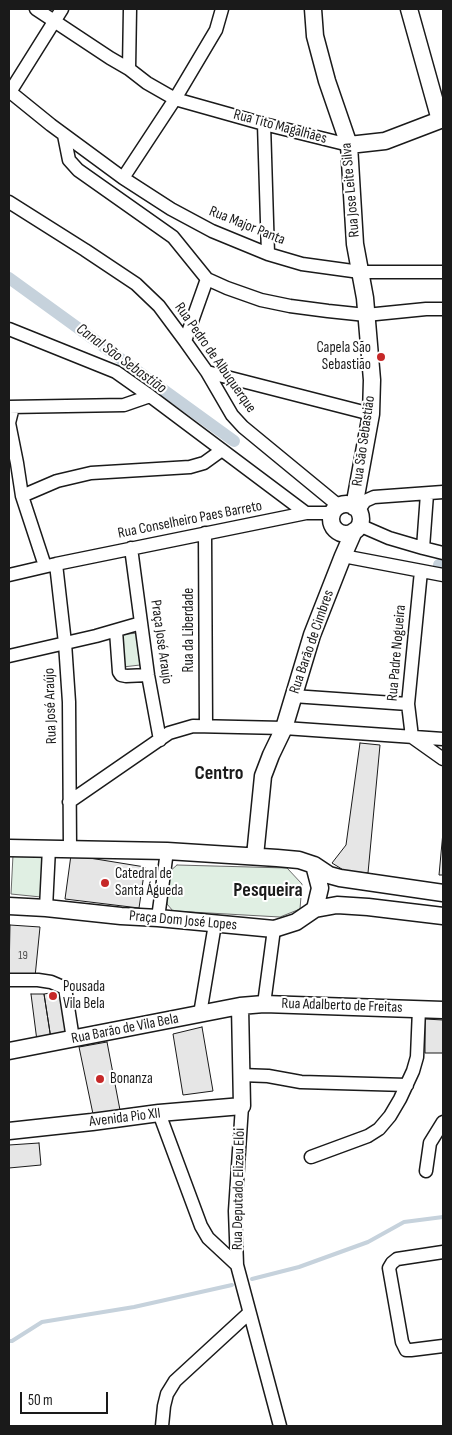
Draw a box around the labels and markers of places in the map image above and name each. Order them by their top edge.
place label: Capela São Sebastião [317,339,371,374]
marker: Capela São Sebastião [375,351,387,363]
place label: Catedral de Santa Águeda [115,865,183,900]
marker: Catedral de Santa Águeda [99,877,111,889]
place label: Pousada Vila Bela [63,978,105,1013]
marker: Pousada Vila Bela [47,990,59,1002]
place label: Bonanza [110,1070,153,1088]
marker: Bonanza [94,1073,106,1085]

